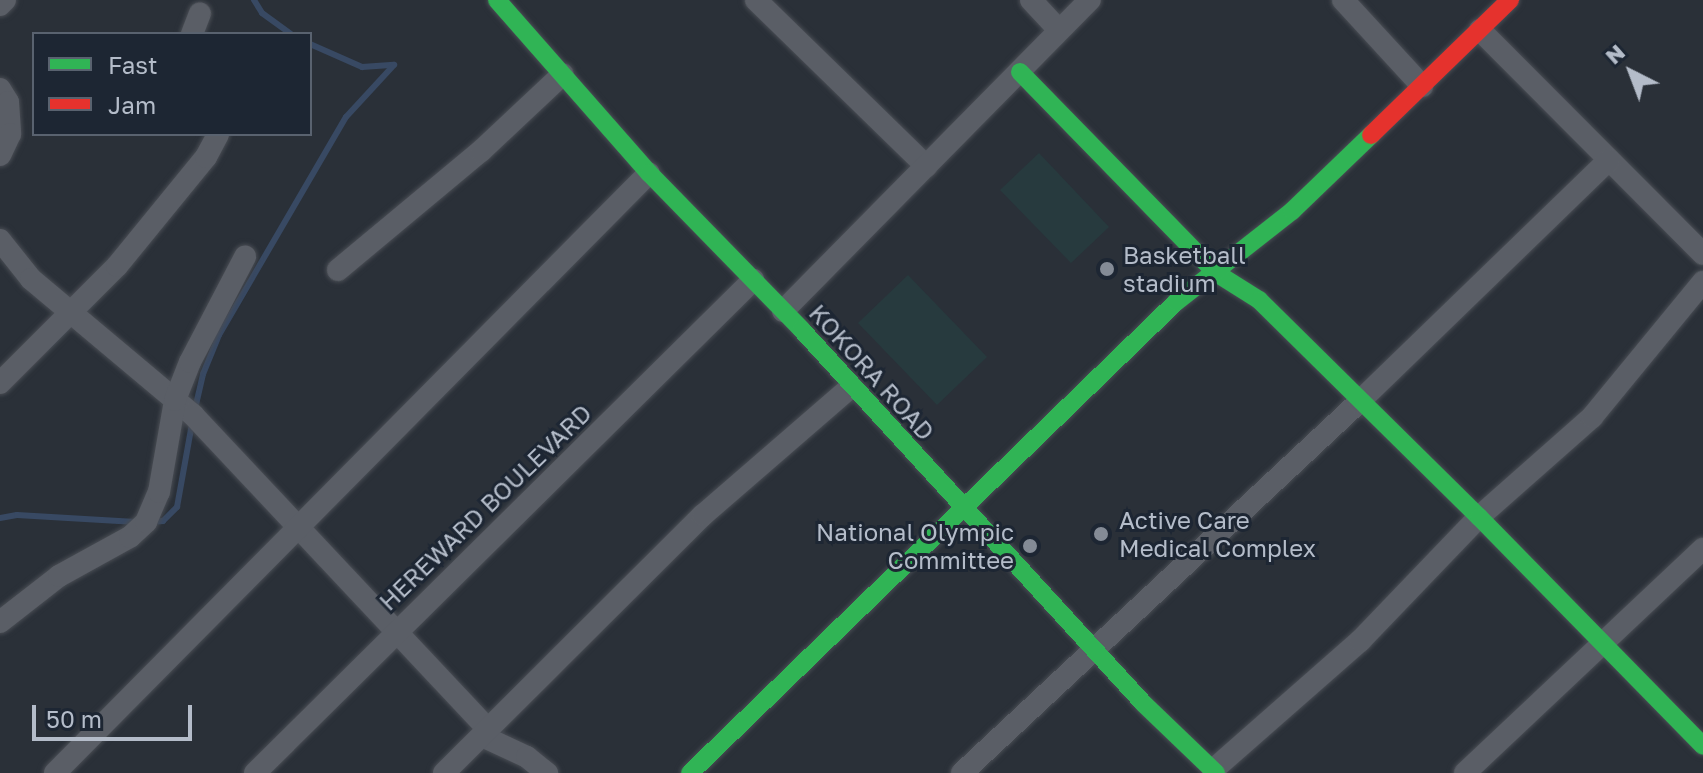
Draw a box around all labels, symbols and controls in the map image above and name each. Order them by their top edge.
legend [32,32,312,136]
north arrow [1591,32,1671,112]
text: N [1599,38,1630,69]
text: Fast [108,50,158,79]
text: Jam [108,90,156,119]
place label: Basketball stadium [1123,241,1246,297]
marker: Basketball stadium [1098,260,1116,278]
street label: KOKORA ROAD [804,298,940,446]
street label: HEREWARD BOULEVARD [373,398,597,616]
place label: Active Care Medical Complex [1119,506,1316,562]
place label: National Olympic Committee [816,518,1014,574]
marker: Active Care Medical Complex [1090,523,1112,545]
marker: National Olympic Committee [1021,537,1039,555]
scale bar [36,689,196,739]
text: 50 m [46,704,102,733]

